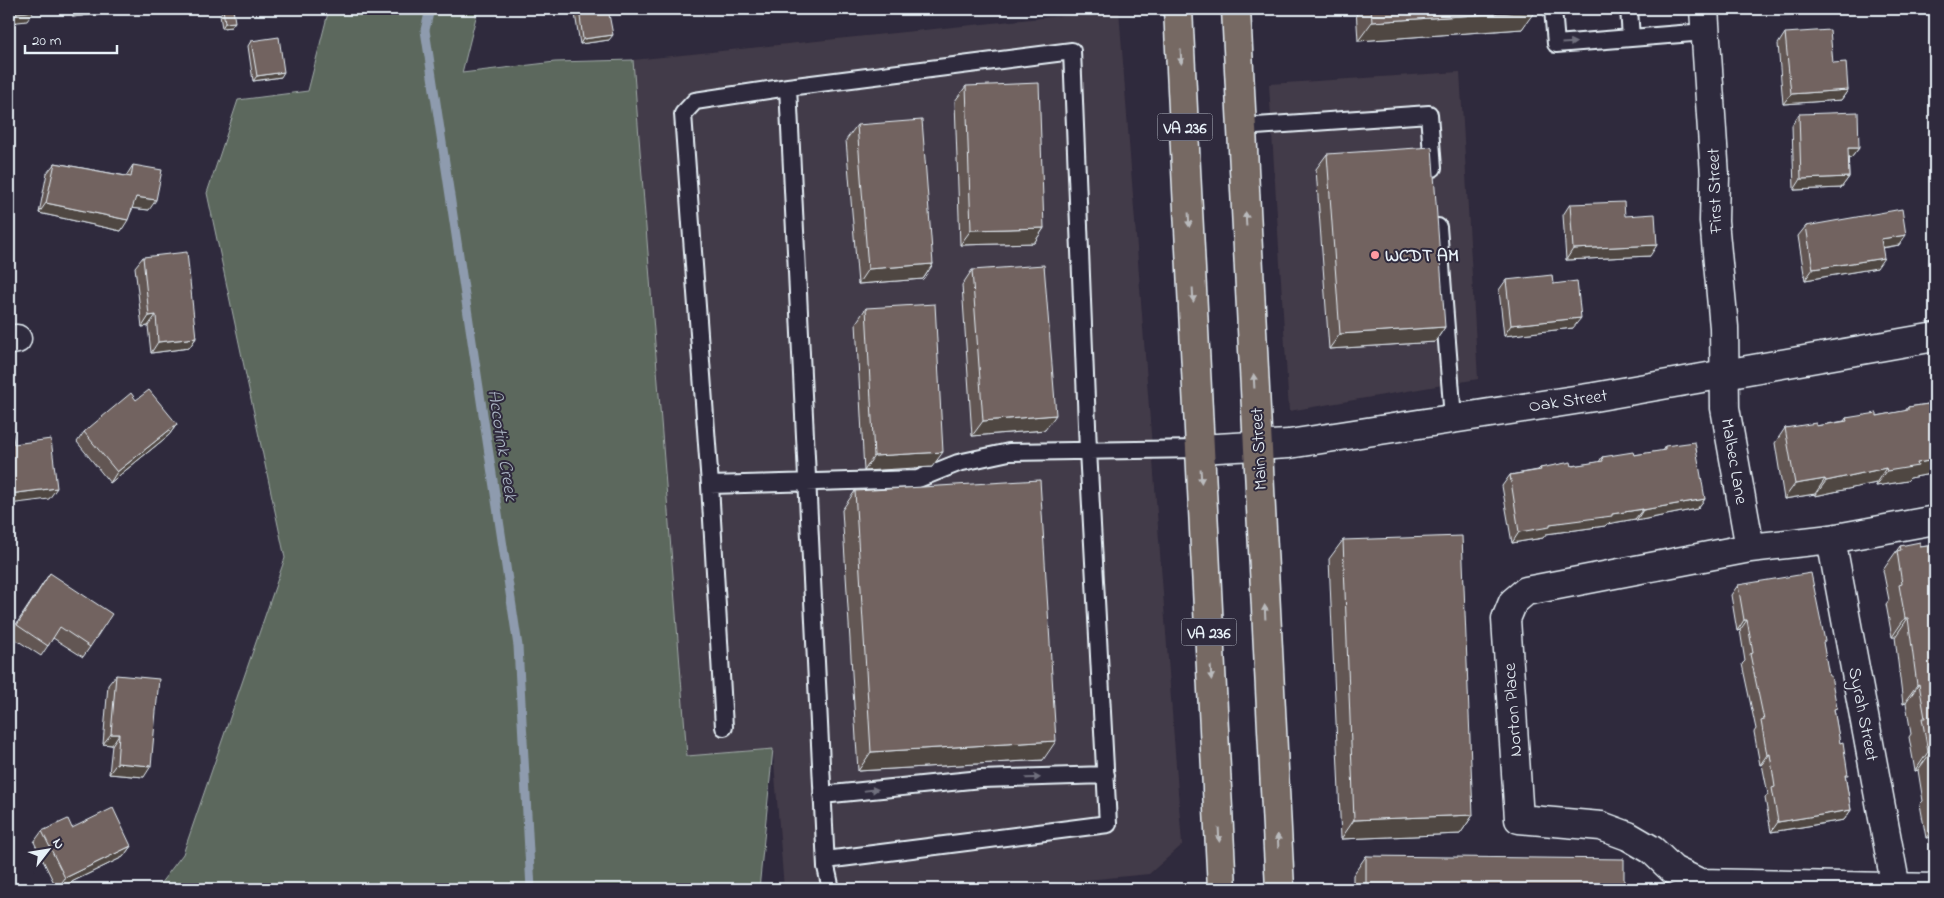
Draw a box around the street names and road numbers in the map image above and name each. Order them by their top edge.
road number: VA 236 [1158,114,1212,140]
street label: First Street [1702,148,1731,235]
street label: Oak Street [1527,384,1609,420]
street label: Main Street [1245,407,1275,491]
street label: Malbec Lane [1713,416,1754,507]
road number: VA 236 [1182,618,1236,646]
street label: Norton Place [1498,661,1530,758]
street label: Syrah Street [1840,665,1884,764]

